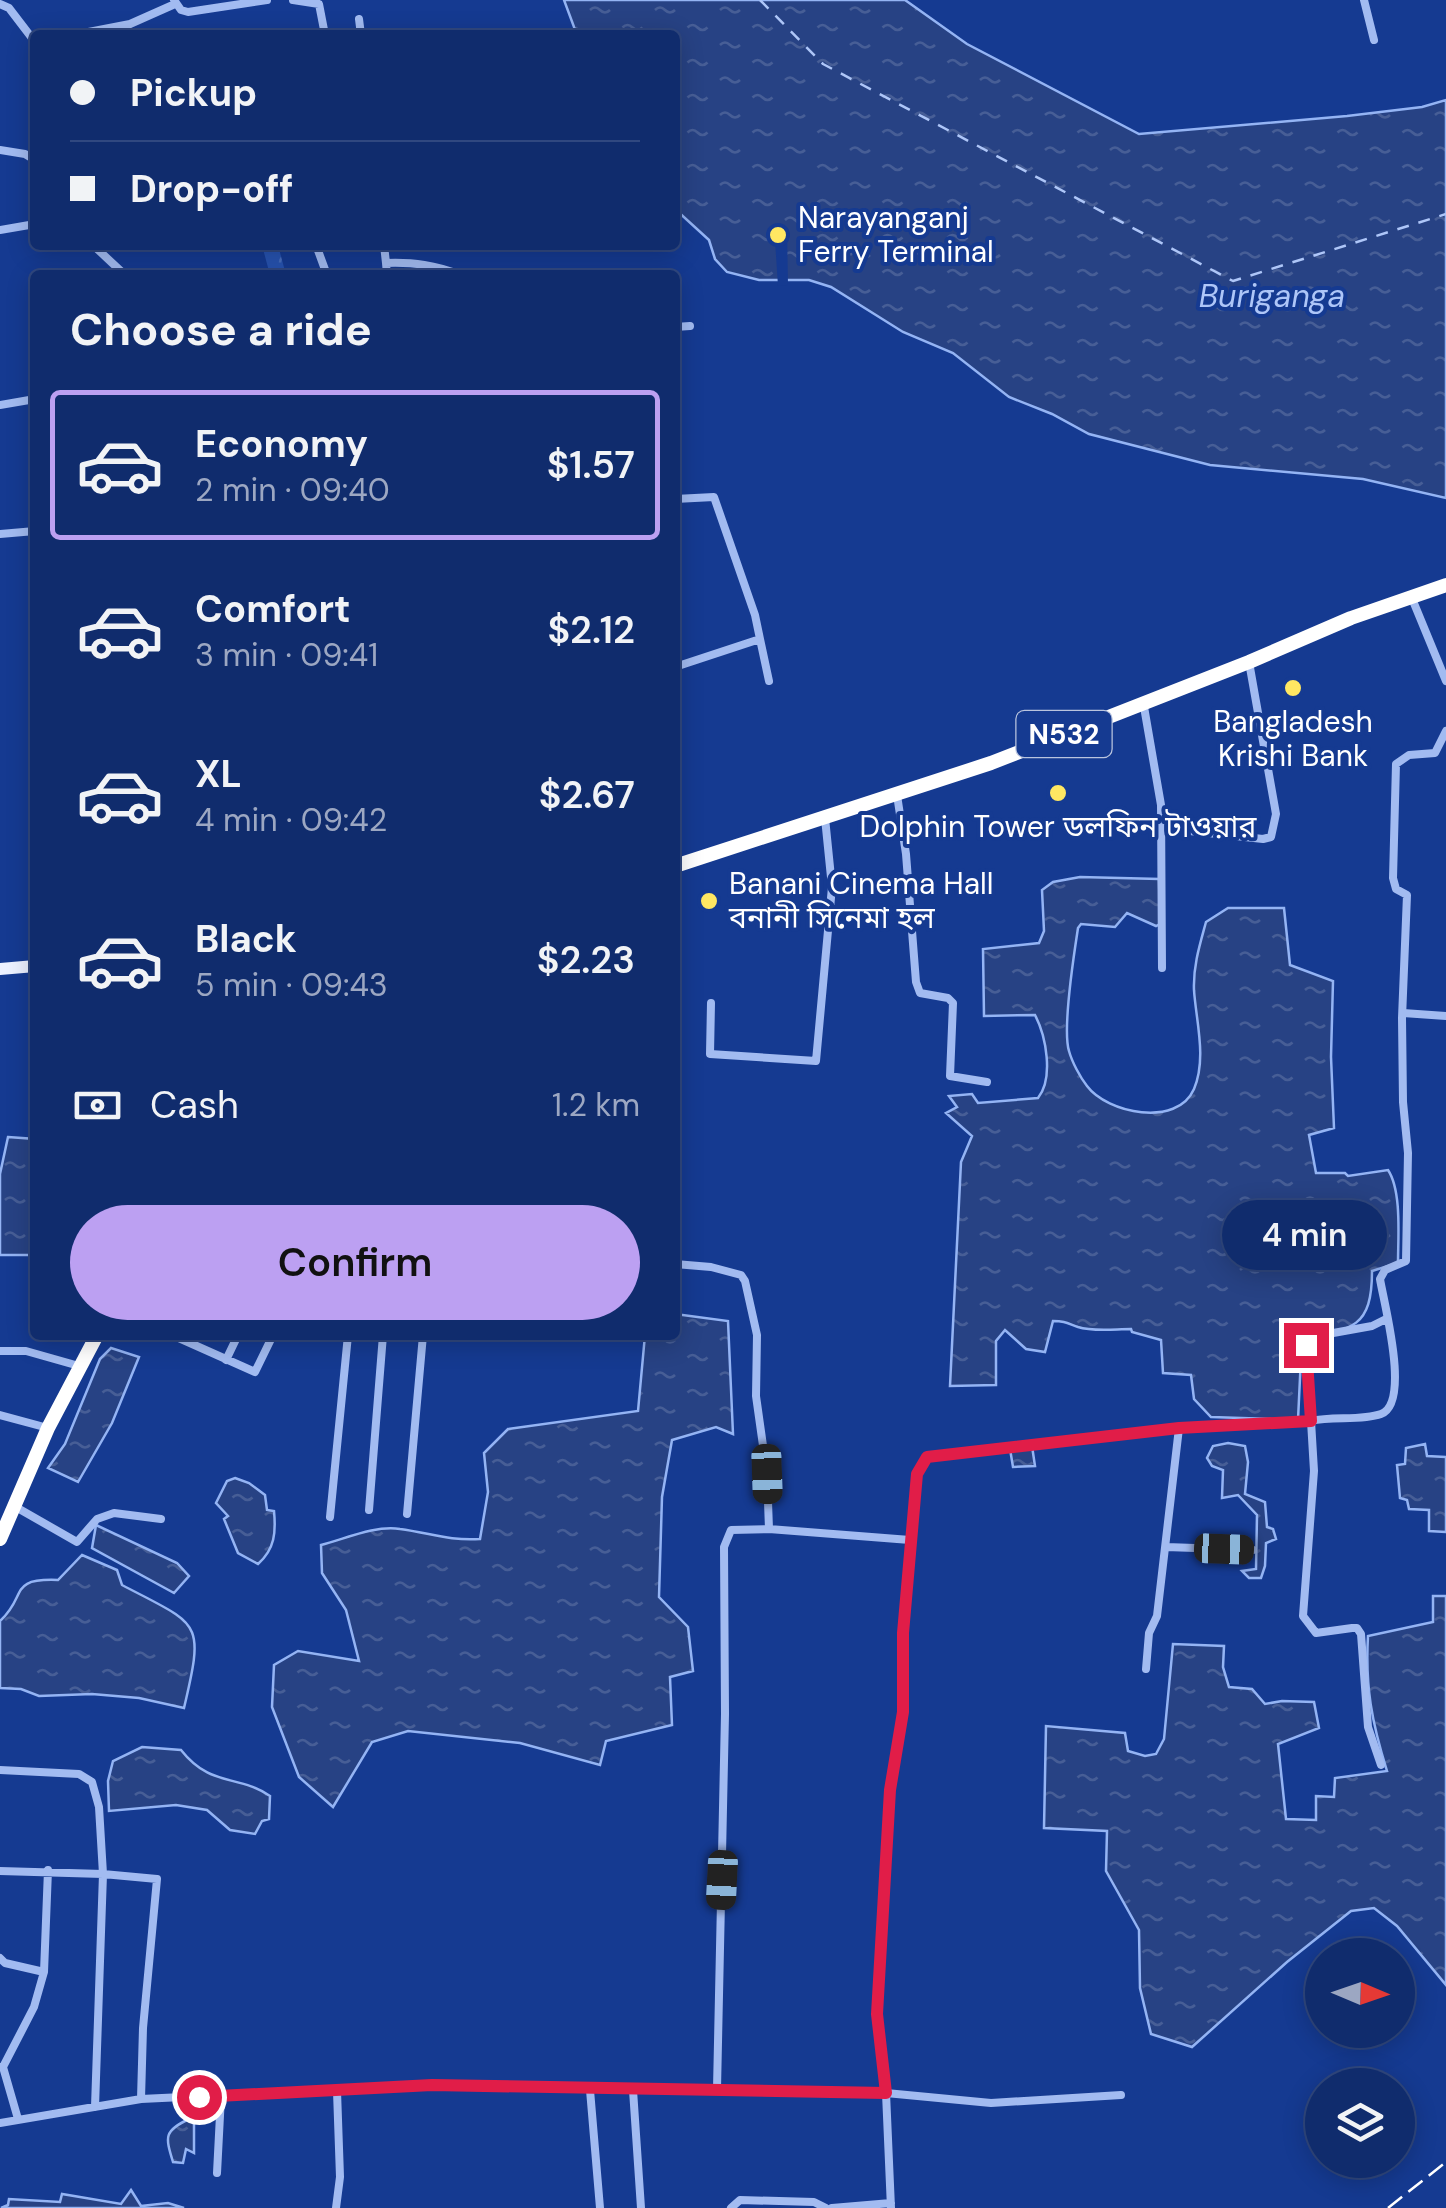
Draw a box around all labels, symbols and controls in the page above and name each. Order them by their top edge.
text: Pickup [130,68,257,118]
text: Drop-off [130,164,293,214]
place label: Narayanganj Ferry Terminal [798,198,994,271]
marker: Narayanganj Ferry Terminal [767,224,789,246]
water label: Buriganga [1199,275,1345,317]
text: Choose a ride [70,300,372,359]
text: Economy [195,419,368,469]
icon: car [75,420,165,510]
text: $1.57 [547,440,635,490]
text: 2 min · 09:40 [195,469,390,511]
text: Comfort [195,584,351,634]
icon: car [75,585,165,675]
text: $2.12 [547,605,635,655]
text: 3 min · 09:41 [195,634,378,676]
marker: Bangladesh Krishi Bank [1282,677,1304,699]
place label: Bangladesh Krishi Bank [1213,702,1373,775]
road number: N532 [1016,711,1112,757]
text: XL [195,749,242,799]
icon: car [75,750,165,840]
text: $2.67 [539,770,635,820]
marker: Dolphin Tower ডলফিন টাওয়ার [1047,782,1069,804]
text: 4 min · 09:42 [195,799,387,841]
place label: Dolphin Tower ডলফিন টাওয়ার [860,807,1258,846]
place label: Banani Cinema Hall বনানী সিনেমা হল [728,864,993,937]
marker: Banani Cinema Hall বনানী সিনেমা হল [698,890,720,912]
text: Black [195,914,297,964]
icon: car [75,915,165,1005]
text: $2.23 [537,935,635,985]
text: 5 min · 09:43 [195,964,388,1006]
icon: cash [70,1078,125,1133]
text: Cash [150,1080,239,1130]
text: 1.2 km [552,1084,640,1126]
callout: 4 min [1224,1200,1388,1270]
button: Confirm [70,1205,640,1320]
text: 4 min [1262,1214,1347,1256]
route end [1284,1323,1329,1368]
car [751,1443,783,1505]
car [1193,1533,1255,1565]
car [705,1849,739,1911]
north arrow [1305,1938,1415,2048]
map controls [1305,1938,1415,2178]
button: layers [1305,2068,1415,2178]
route start [177,2075,222,2120]

